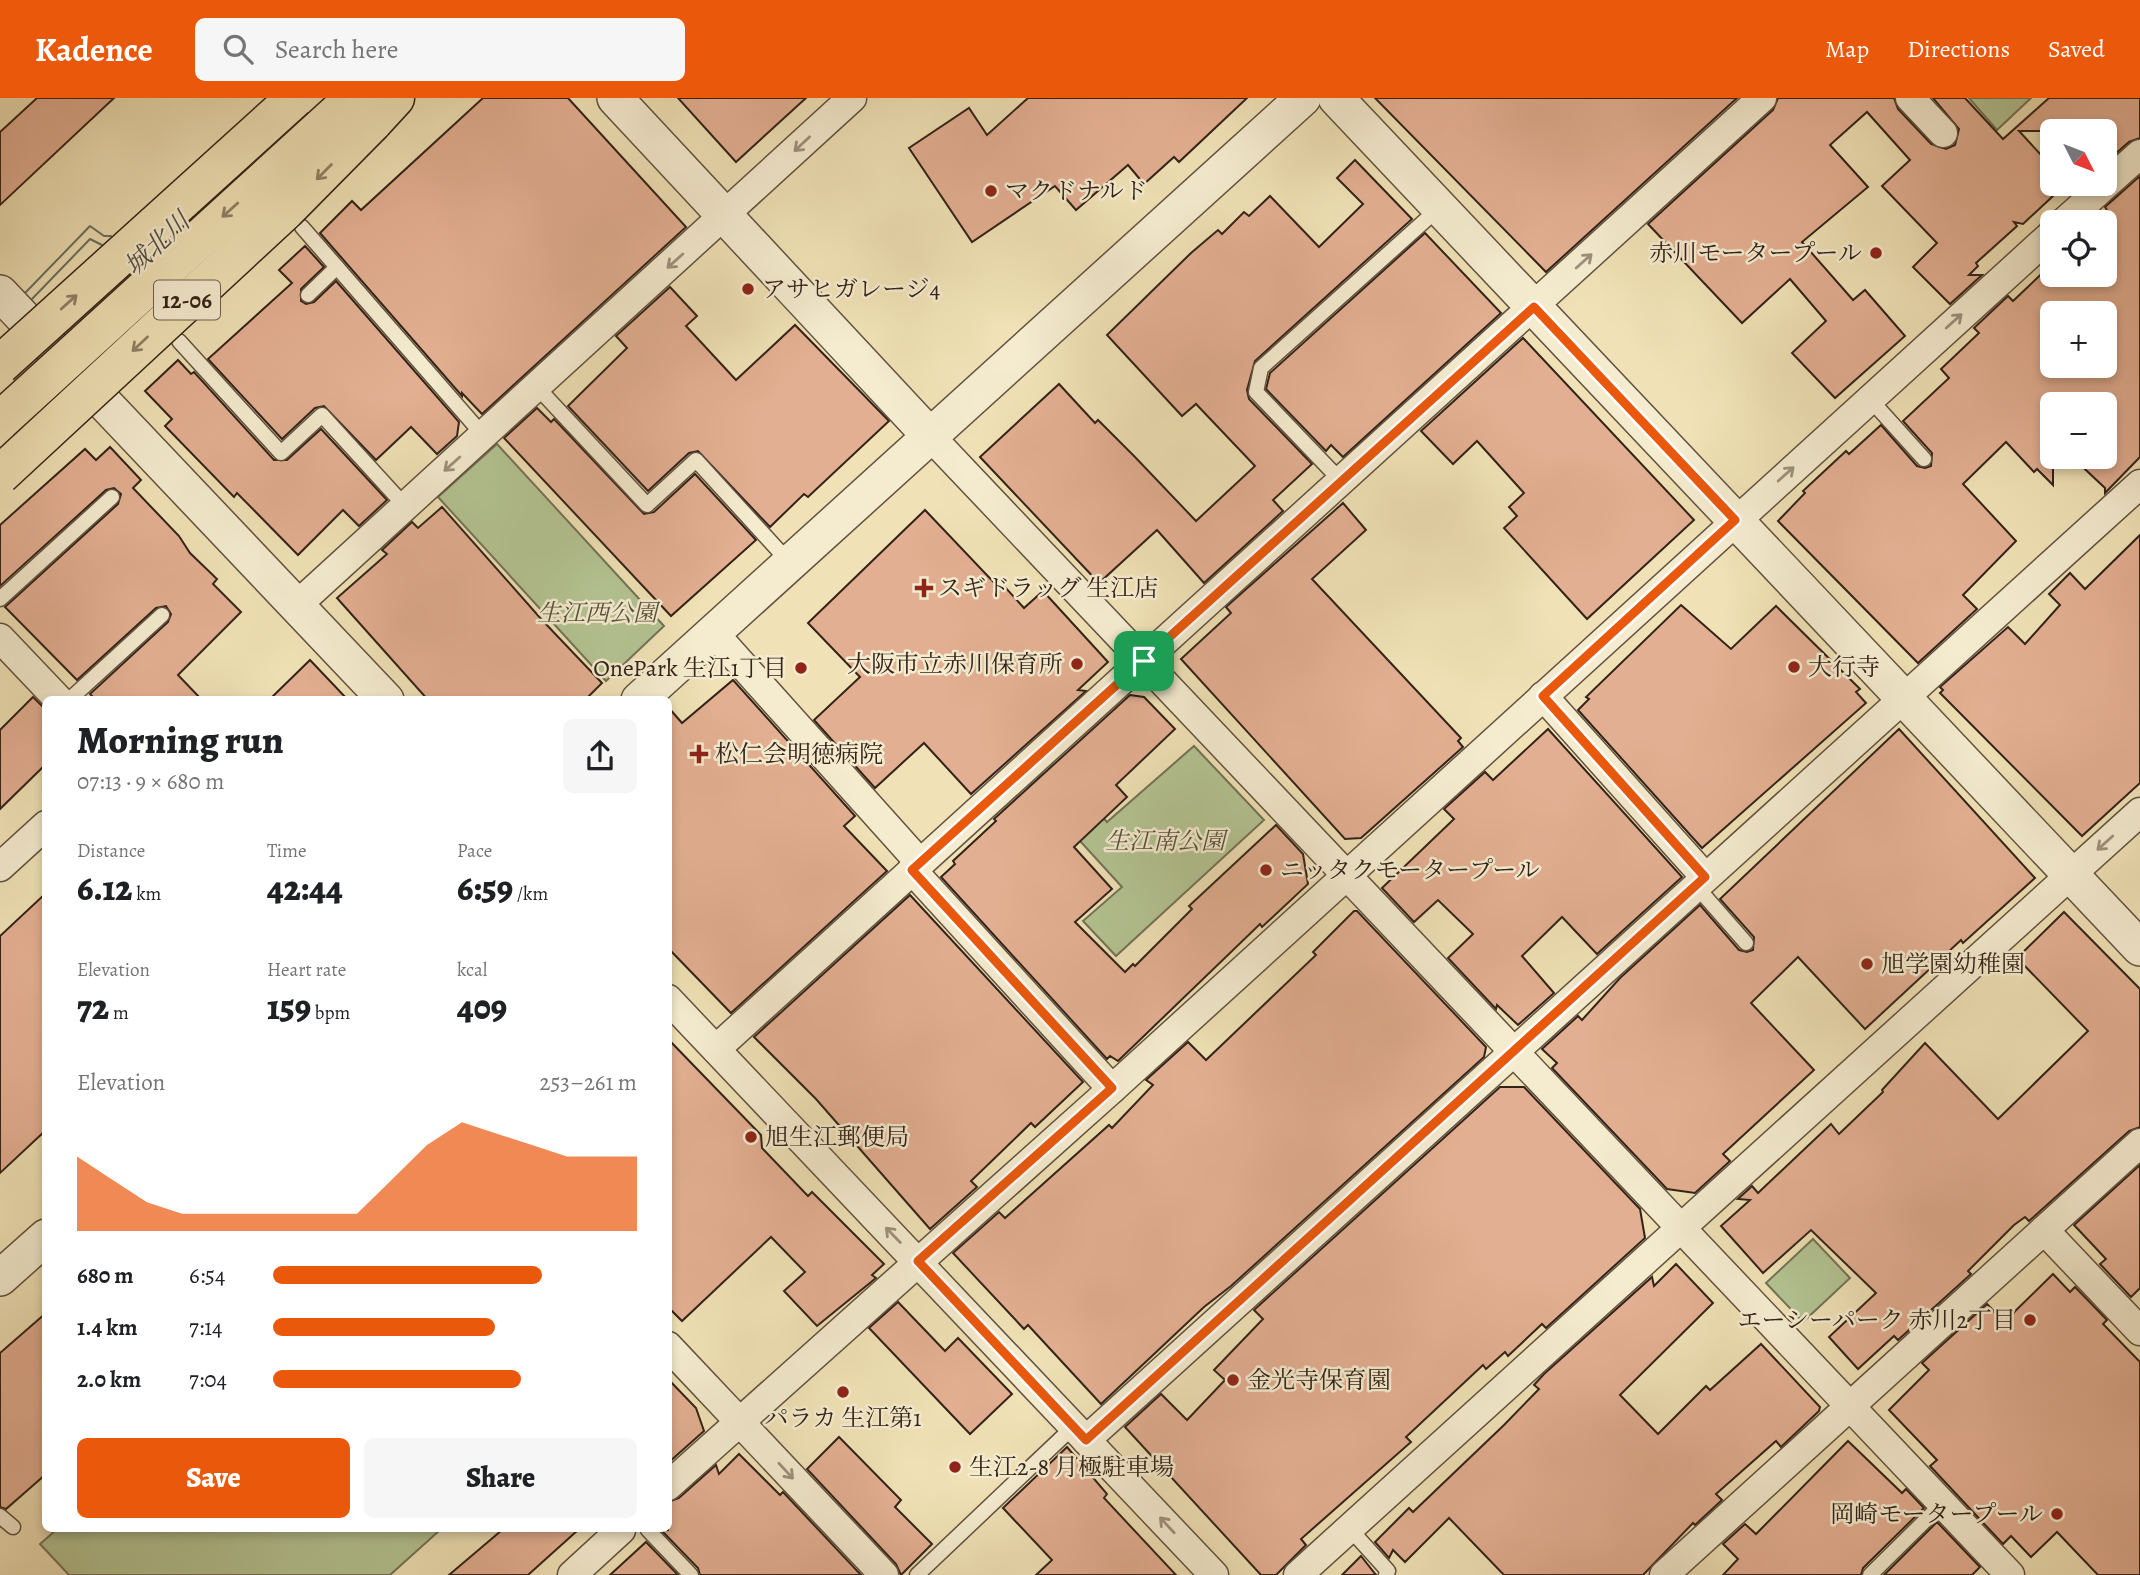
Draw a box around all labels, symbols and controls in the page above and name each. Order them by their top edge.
search box [195,18,685,81]
text: Kadence [35,27,153,72]
icon: search [219,30,257,68]
text: Search here [275,32,398,67]
text: Map [1825,33,1869,65]
text: Directions [1907,33,2010,65]
text: Saved [2048,33,2105,65]
north arrow [2040,119,2118,196]
map controls [2040,119,2117,469]
one-way arrow [794,136,811,153]
one-way arrow [316,163,333,180]
place label: マクドナルド [1005,175,1148,207]
marker: マクドナルド [983,183,999,199]
one-way arrow [222,201,240,217]
water label: 城北川 [117,203,200,283]
button: locate [2040,210,2117,287]
place label: 赤川モータープール [1649,237,1862,269]
marker: 赤川モータープール [1868,245,1884,261]
one-way arrow [667,253,684,270]
one-way arrow [1575,253,1593,269]
place label: アサヒガレージ4 [762,273,941,305]
road number: 12-06 [154,280,220,320]
marker: アサヒガレージ4 [740,281,756,297]
one-way arrow [60,294,77,311]
button: + [2040,301,2117,378]
one-way arrow [1945,313,1963,329]
one-way arrow [132,335,149,352]
button: − [2040,392,2117,469]
one-way arrow [443,456,461,472]
one-way arrow [1777,466,1795,482]
place label: スギドラッグ 生江店 [938,572,1158,604]
marker: スギドラッグ 生江店 [916,580,932,596]
park label: 生江西公園 [537,597,661,629]
pin [1114,631,1174,691]
icon: arrive [1125,642,1163,680]
place label: 大阪市立赤川保育所 [847,648,1063,680]
place label: 大行寺 [1808,651,1880,683]
place label: OnePark 生江1丁目 [593,652,787,684]
marker: 大阪市立赤川保育所 [1069,656,1085,672]
marker: 大行寺 [1786,659,1802,675]
marker: OnePark 生江1丁目 [793,660,809,676]
text: Morning run [77,714,284,766]
button: share [563,719,637,793]
place label: 松仁会明徳病院 [715,738,883,770]
marker: 松仁会明徳病院 [689,744,709,764]
text: 07:13 · 9 × 680 m [77,766,224,797]
park label: 生江南公園 [1105,825,1229,857]
one-way arrow [2096,835,2114,851]
text: Distance [77,838,145,864]
text: Time [267,838,306,864]
text: Pace [457,838,492,864]
place label: ニッタクモータープール [1280,854,1540,886]
marker: ニッタクモータープール [1258,862,1274,878]
text: 6.12 [77,864,132,912]
text: 42:44 [267,864,343,912]
text: 6:59 [457,864,513,912]
text: km [132,881,161,907]
text: /km [513,881,548,907]
place label: 旭学園幼稚園 [1881,948,2025,980]
marker: 旭学園幼稚園 [1859,956,1875,972]
text: Elevation [77,957,150,983]
text: Heart rate [267,957,346,983]
text: kcal [457,957,487,983]
text: 72 [77,983,109,1031]
text: 159 [267,983,311,1031]
text: 409 [457,983,507,1031]
text: m [109,1000,129,1026]
text: bpm [311,1000,350,1026]
text: Elevation [77,1067,165,1098]
text: 253–261 m [540,1067,637,1098]
place label: 旭生江郵便局 [765,1121,909,1153]
marker: 旭生江郵便局 [743,1129,759,1145]
one-way arrow [885,1227,902,1244]
text: 680 m [77,1260,134,1291]
text: 6:54 [189,1260,225,1291]
place label: エーシーパーク 赤川2丁目 [1738,1304,2016,1336]
text: 1.4 km [77,1312,138,1343]
text: 7:14 [189,1312,222,1343]
marker: エーシーパーク 赤川2丁目 [2022,1312,2038,1328]
text: 2.0 km [77,1364,141,1395]
text: 7:04 [189,1364,227,1395]
place label: 金光寺保育園 [1247,1364,1391,1396]
marker: 金光寺保育園 [1225,1372,1241,1388]
marker: パラカ 生江第1 [835,1384,851,1400]
place label: パラカ 生江第1 [765,1402,921,1434]
button: Save [77,1438,350,1518]
button: Share [364,1438,637,1518]
place label: 生江2-8 月極駐車場 [969,1451,1174,1483]
marker: 生江2-8 月極駐車場 [947,1459,963,1475]
one-way arrow [777,1462,794,1479]
place label: 岡崎モータープール [1830,1498,2043,1530]
marker: 岡崎モータープール [2049,1506,2065,1522]
one-way arrow [1159,1517,1176,1535]

